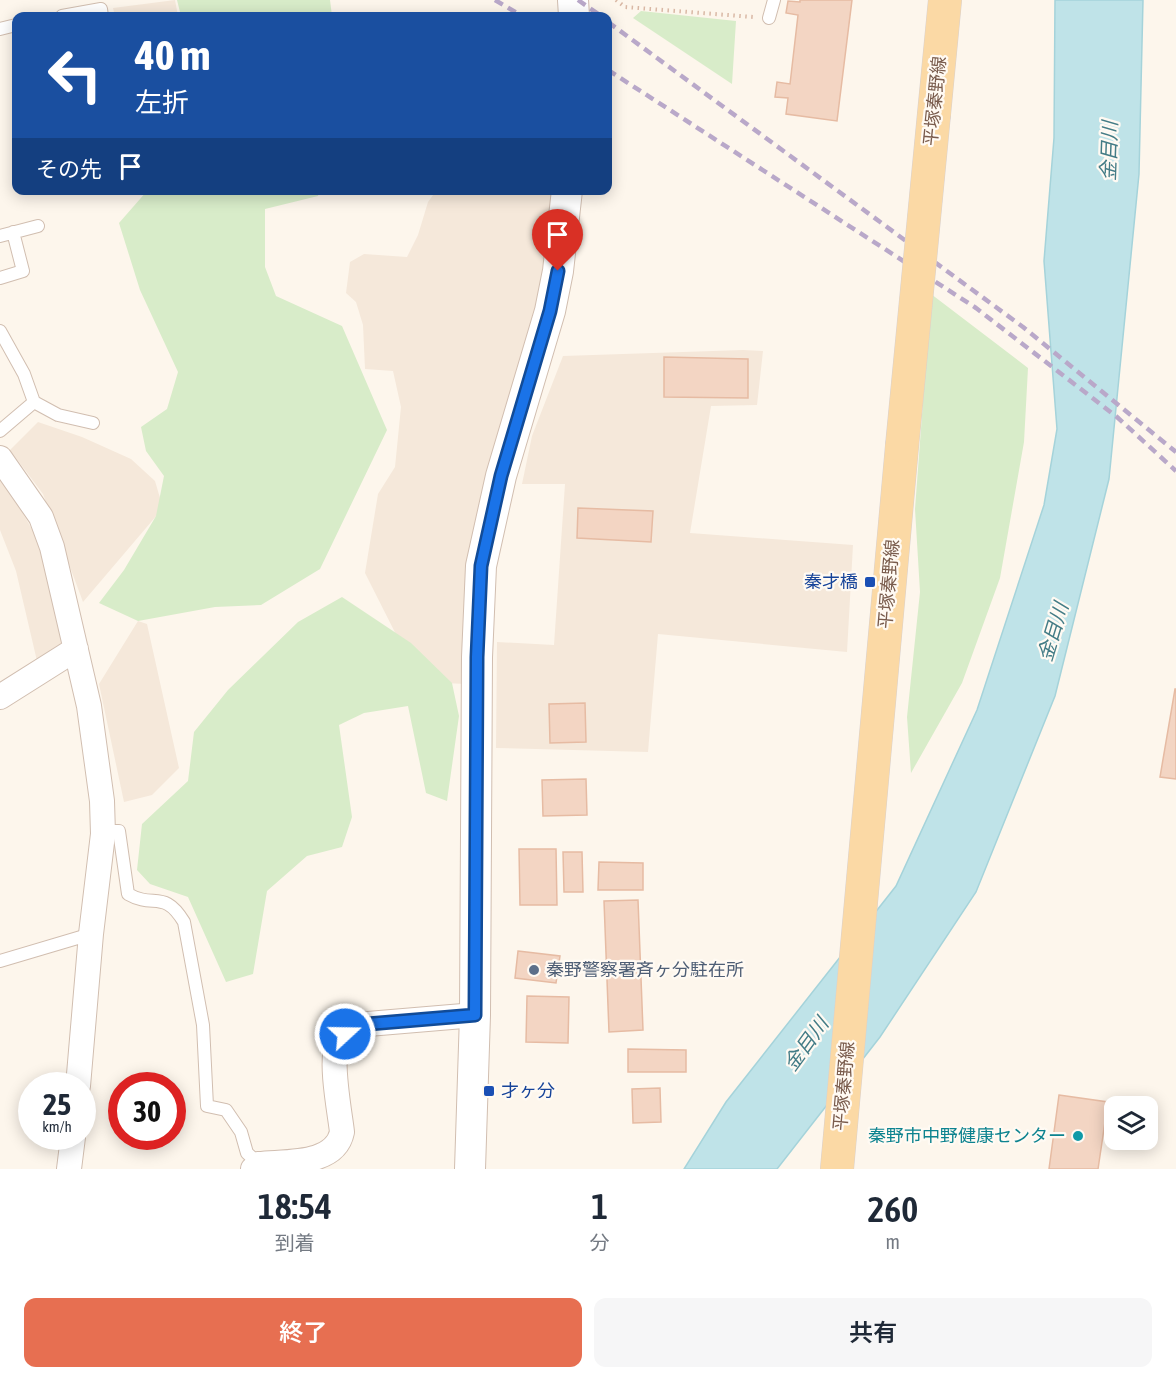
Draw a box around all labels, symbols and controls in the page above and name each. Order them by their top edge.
text: 40 m [135,31,210,79]
icon: left [36,36,114,114]
street label: 平塚秦野線 [919,55,950,147]
text: 左折 [135,87,189,118]
water label: 金目川 [1096,119,1121,181]
icon: arrive [114,150,147,183]
text: その先 [36,156,102,182]
pin [532,209,583,271]
icon: arrive [541,218,574,251]
street label: 平塚秦野線 [874,538,903,630]
place label: 秦才橋 [804,571,858,592]
marker: 秦才橋 [863,575,877,589]
water label: 金目川 [1033,598,1073,664]
place label: 秦野警察署斉ヶ分駐在所 [546,959,744,980]
marker: 秦野警察署斉ヶ分駐在所 [527,963,541,977]
position arrow [313,1002,377,1066]
water label: 金目川 [779,1011,834,1075]
street label: 平塚秦野線 [829,1040,858,1132]
speed limit sign: 30 [108,1072,186,1150]
place label: 才ヶ分 [501,1080,555,1101]
marker: 才ヶ分 [482,1084,496,1098]
text: 25 [43,1087,71,1121]
map controls [1104,1096,1158,1150]
button: layers [1104,1096,1158,1150]
text: km/h [42,1118,72,1135]
place label: 秦野市中野健康センター [868,1125,1066,1146]
marker: 秦野市中野健康センター [1071,1129,1085,1143]
text: 18:54 [258,1185,332,1227]
text: 1 [591,1185,608,1227]
text: 260 [867,1188,918,1230]
text: m [886,1230,900,1253]
text: 到着 [275,1231,315,1254]
text: 分 [590,1231,610,1254]
button: 終了 [24,1298,582,1367]
button: 共有 [594,1298,1152,1367]

